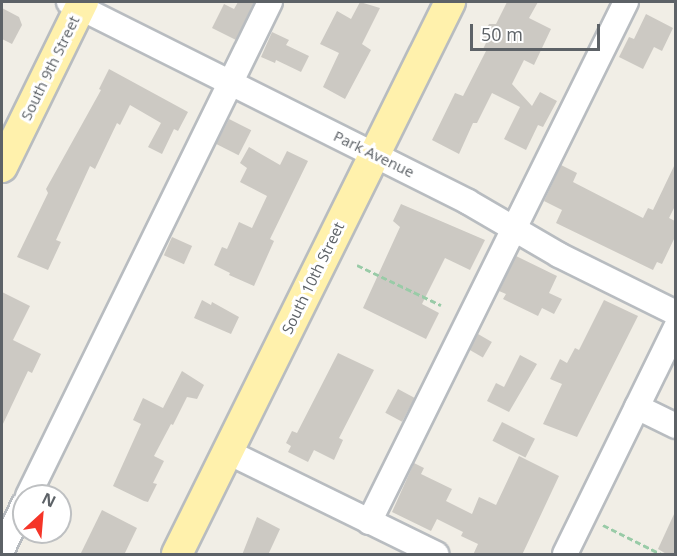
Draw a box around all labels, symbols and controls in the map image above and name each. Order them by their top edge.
scale bar [473,12,604,50]
street label: South 9th Street [17,13,83,123]
text: 50 m [481,22,523,46]
street label: Park Avenue [331,127,417,181]
street label: South 10th Street [278,219,348,337]
north arrow [12,484,72,544]
text: N [38,487,60,512]

